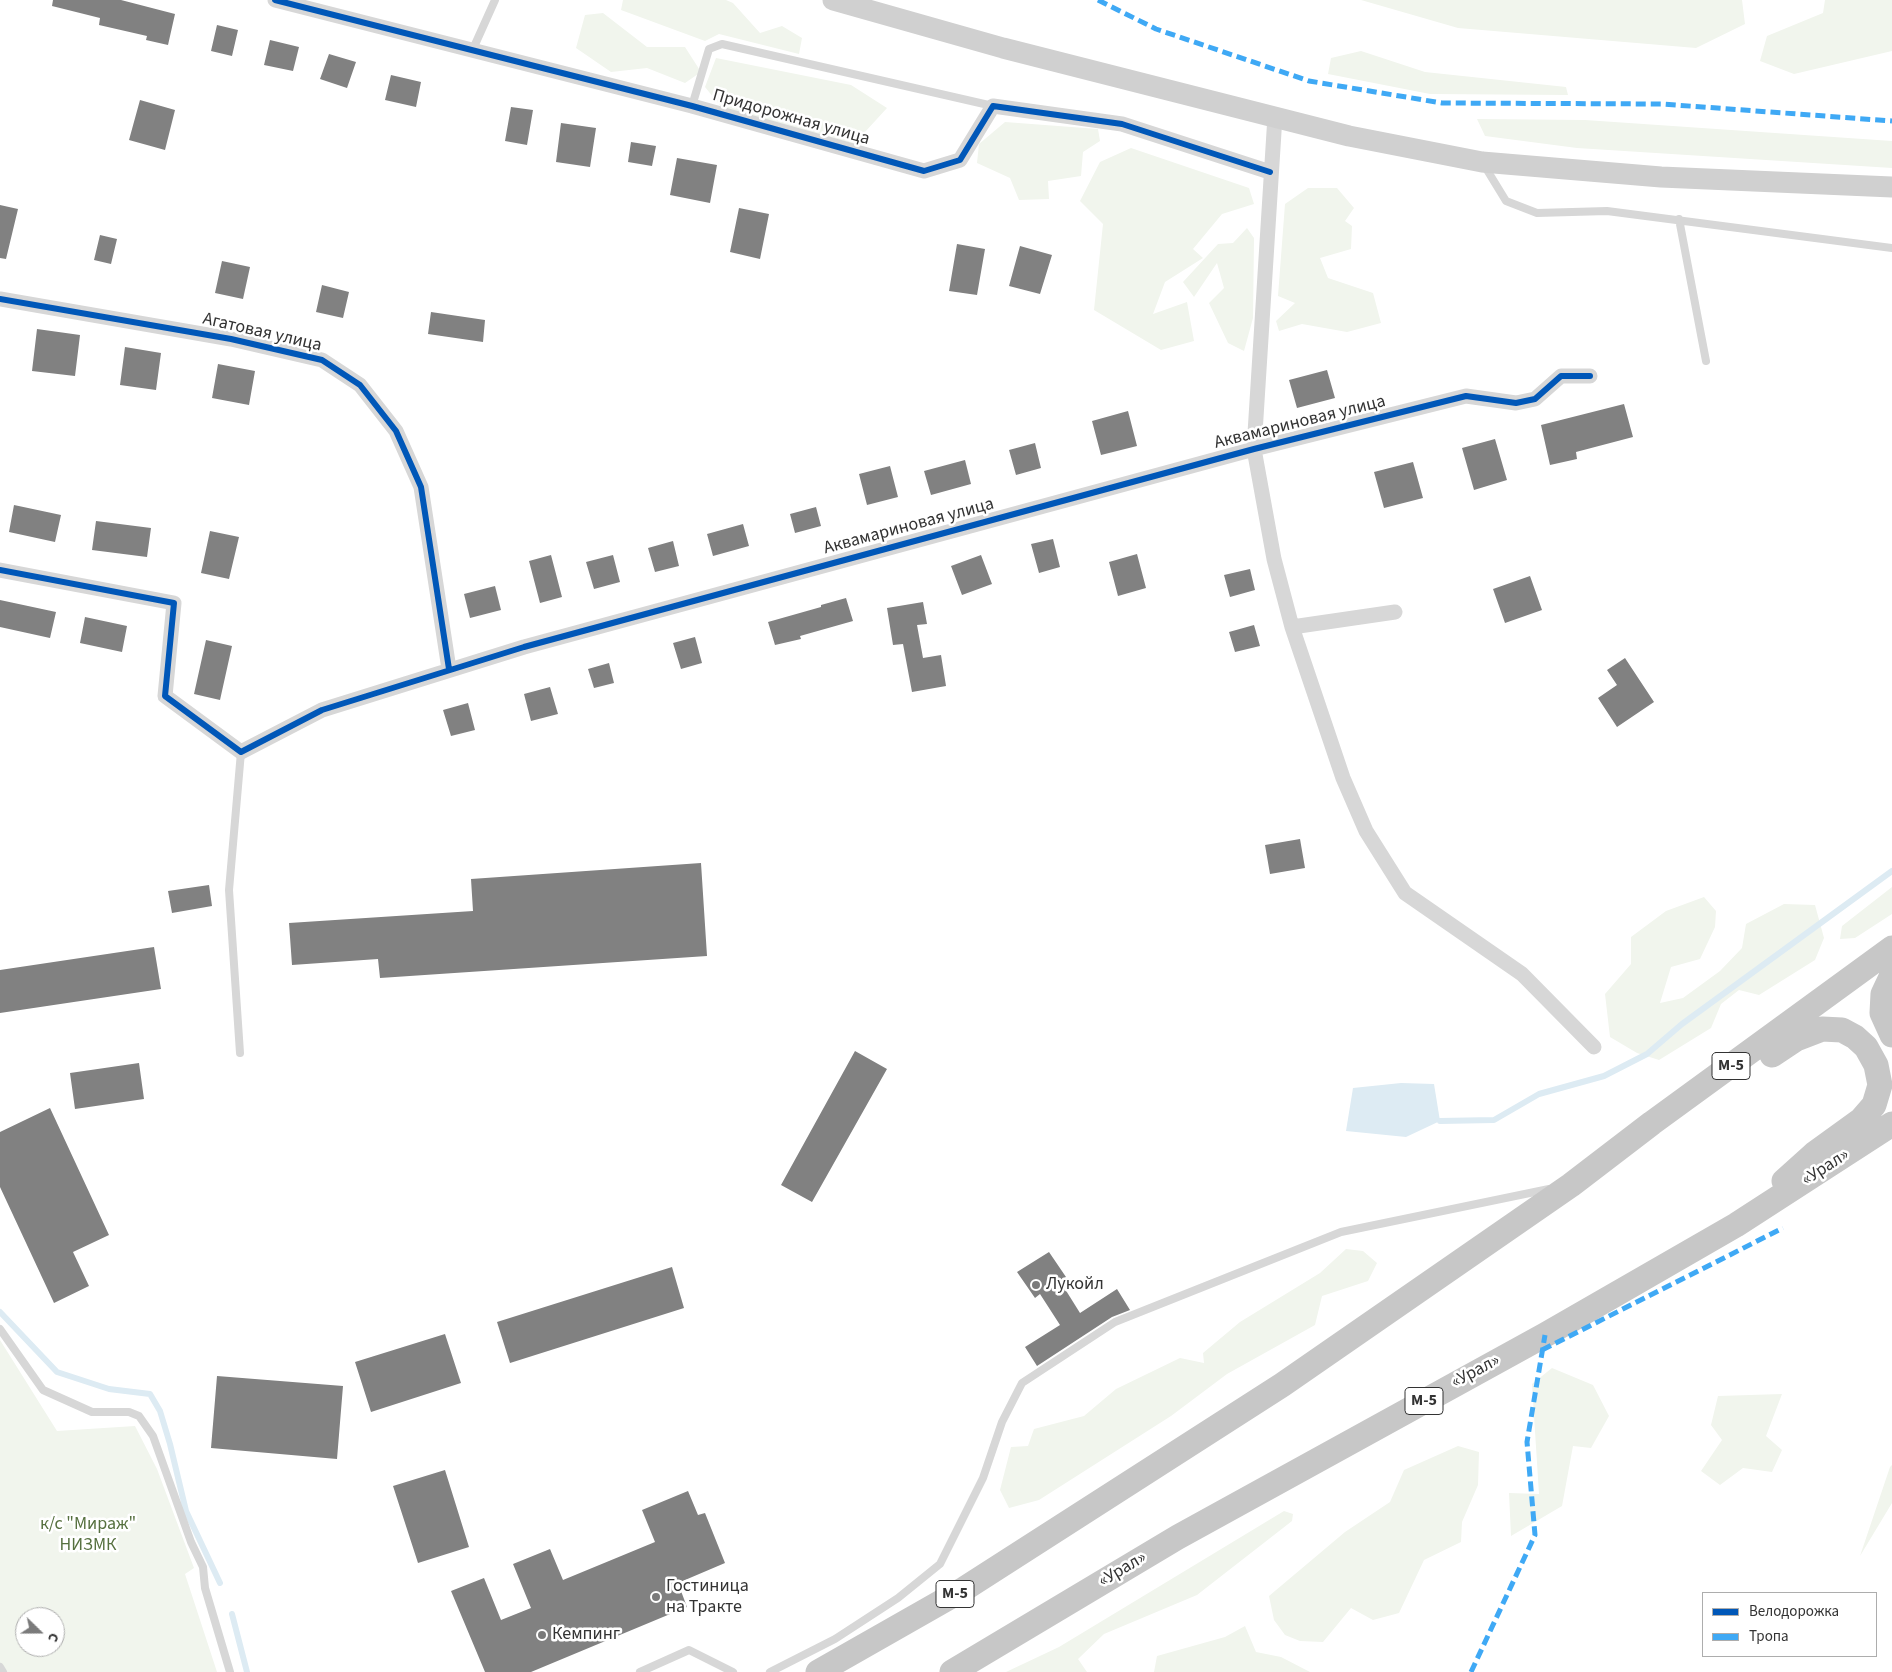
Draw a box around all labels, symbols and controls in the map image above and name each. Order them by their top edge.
street label: Придорожная улица [710,85,872,151]
street label: Агатовая улица [200,309,324,357]
street label: Аквамариновая улица [1212,391,1388,455]
street label: Аквамариновая улица [821,494,997,560]
road number: М-5 [1712,1052,1750,1080]
street label: «Урал» [1798,1145,1854,1191]
place label: Лукойл [1046,1274,1104,1296]
marker: Лукойл [1030,1279,1042,1291]
street label: «Урал» [1448,1350,1504,1394]
road number: М-5 [1405,1388,1443,1414]
park label: к/с "Мираж" НИЗМК [40,1514,136,1556]
street label: «Урал» [1095,1547,1151,1593]
place label: Гостиница на Тракте [666,1576,749,1618]
road number: М-5 [936,1580,974,1608]
marker: Гостиница на Тракте [650,1591,662,1603]
legend [1702,1592,1877,1657]
text: Велодорожка [1749,1601,1839,1622]
north arrow [15,1607,65,1657]
place label: Кемпинг [552,1624,620,1646]
text: Тропа [1749,1626,1789,1647]
marker: Кемпинг [536,1629,548,1641]
text: С [42,1630,64,1645]

